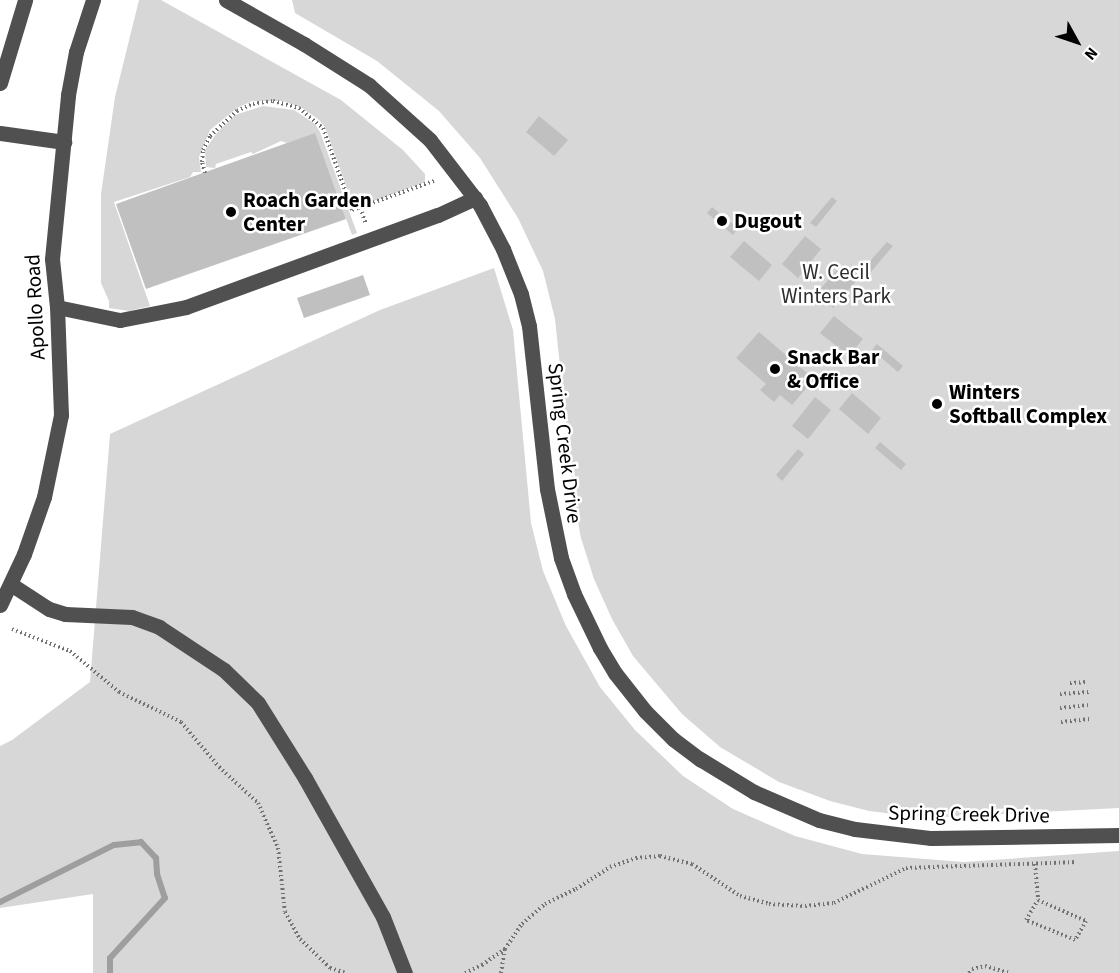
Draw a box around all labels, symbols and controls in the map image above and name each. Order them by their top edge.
north arrow [1047,12,1107,72]
text: N [1079,42,1103,65]
place label: Roach Garden Center [243,187,372,237]
marker: Roach Garden Center [224,205,238,219]
place label: Dugout [734,208,802,234]
marker: Dugout [715,214,729,228]
street label: Apollo Road [20,254,50,360]
park label: W. Cecil Winters Park [781,259,891,309]
place label: Snack Bar & Office [787,344,879,394]
street label: Spring Creek Drive [543,361,587,525]
marker: Snack Bar & Office [768,362,782,376]
place label: Winters Softball Complex [949,379,1107,429]
marker: Winters Softball Complex [930,397,944,411]
street label: Spring Creek Drive [888,800,1050,828]

